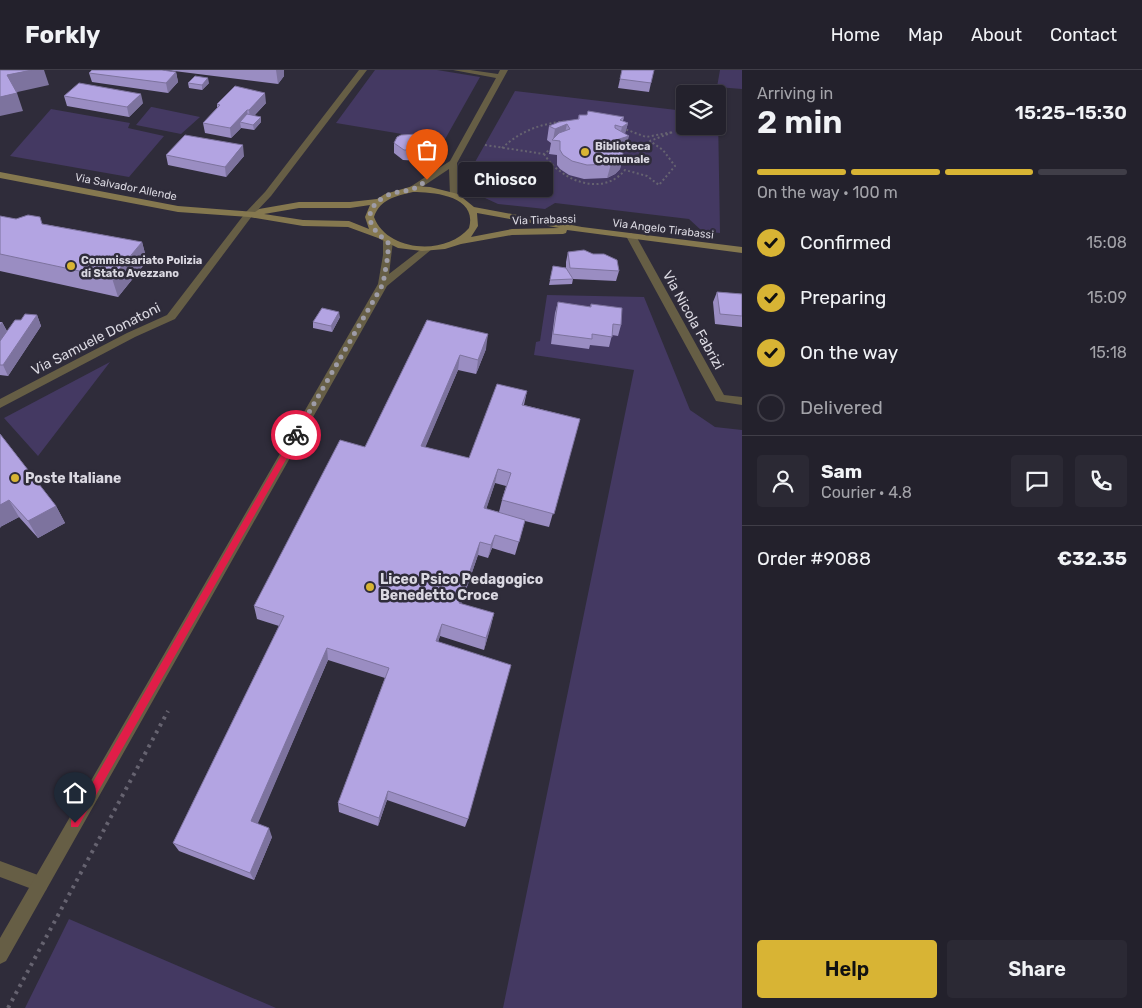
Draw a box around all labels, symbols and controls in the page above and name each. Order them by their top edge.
text: Forkly [25,21,100,49]
text: Home [831,24,880,46]
text: Map [908,24,943,46]
text: About [971,24,1022,46]
text: Contact [1050,24,1117,46]
text: Arriving in [757,84,833,103]
map controls [676,85,726,135]
button: layers [676,85,726,135]
text: 15:25–15:30 [1015,101,1127,124]
text: 2 min [757,103,842,141]
pin [406,129,448,180]
icon: bag [413,136,441,164]
place label: Biblioteca Comunale [595,140,650,166]
marker: Biblioteca Comunale [579,146,591,158]
callout: Chiosco [457,162,552,198]
text: Chiosco [474,170,537,189]
street label: Via Salvador Allende [74,171,178,203]
text: On the way · 100 m [757,183,898,202]
street label: Via Tirabassi [512,212,576,228]
street label: Via Angelo Tirabassi [612,216,714,242]
icon: check [757,229,785,257]
text: Confirmed [800,231,891,254]
text: 15:08 [1086,233,1127,252]
place label: Commissariato Polizia di Stato Avezzano [81,254,202,280]
marker: Commissariato Polizia di Stato Avezzano [65,260,77,272]
street label: Via Nicola Fabrizi [659,268,727,372]
icon: check [757,284,785,312]
text: Preparing [800,286,886,309]
text: 15:09 [1087,288,1127,307]
street label: Via Samuele Donatoni [29,299,163,379]
icon: check [757,339,785,367]
text: On the way [800,341,898,364]
text: 15:18 [1090,343,1127,362]
text: Delivered [800,396,883,419]
courier [271,410,321,460]
icon: bike [282,421,310,449]
button: person [757,455,809,507]
button: chat [1011,455,1063,507]
button: phone [1075,455,1127,507]
text: Sam [821,460,862,483]
place label: Poste Italiane [25,470,121,487]
marker: Poste Italiane [9,472,21,484]
text: Courier · 4.8 [821,483,912,502]
text: Order #9088 [757,547,871,570]
text: €32.35 [1057,547,1127,570]
place label: Liceo Psico Pedagogico Benedetto Croce [380,571,543,604]
marker: Liceo Psico Pedagogico Benedetto Croce [364,581,376,593]
pin [54,772,96,823]
icon: home [61,779,89,807]
button: Help [757,940,937,998]
button: Share [947,940,1127,998]

